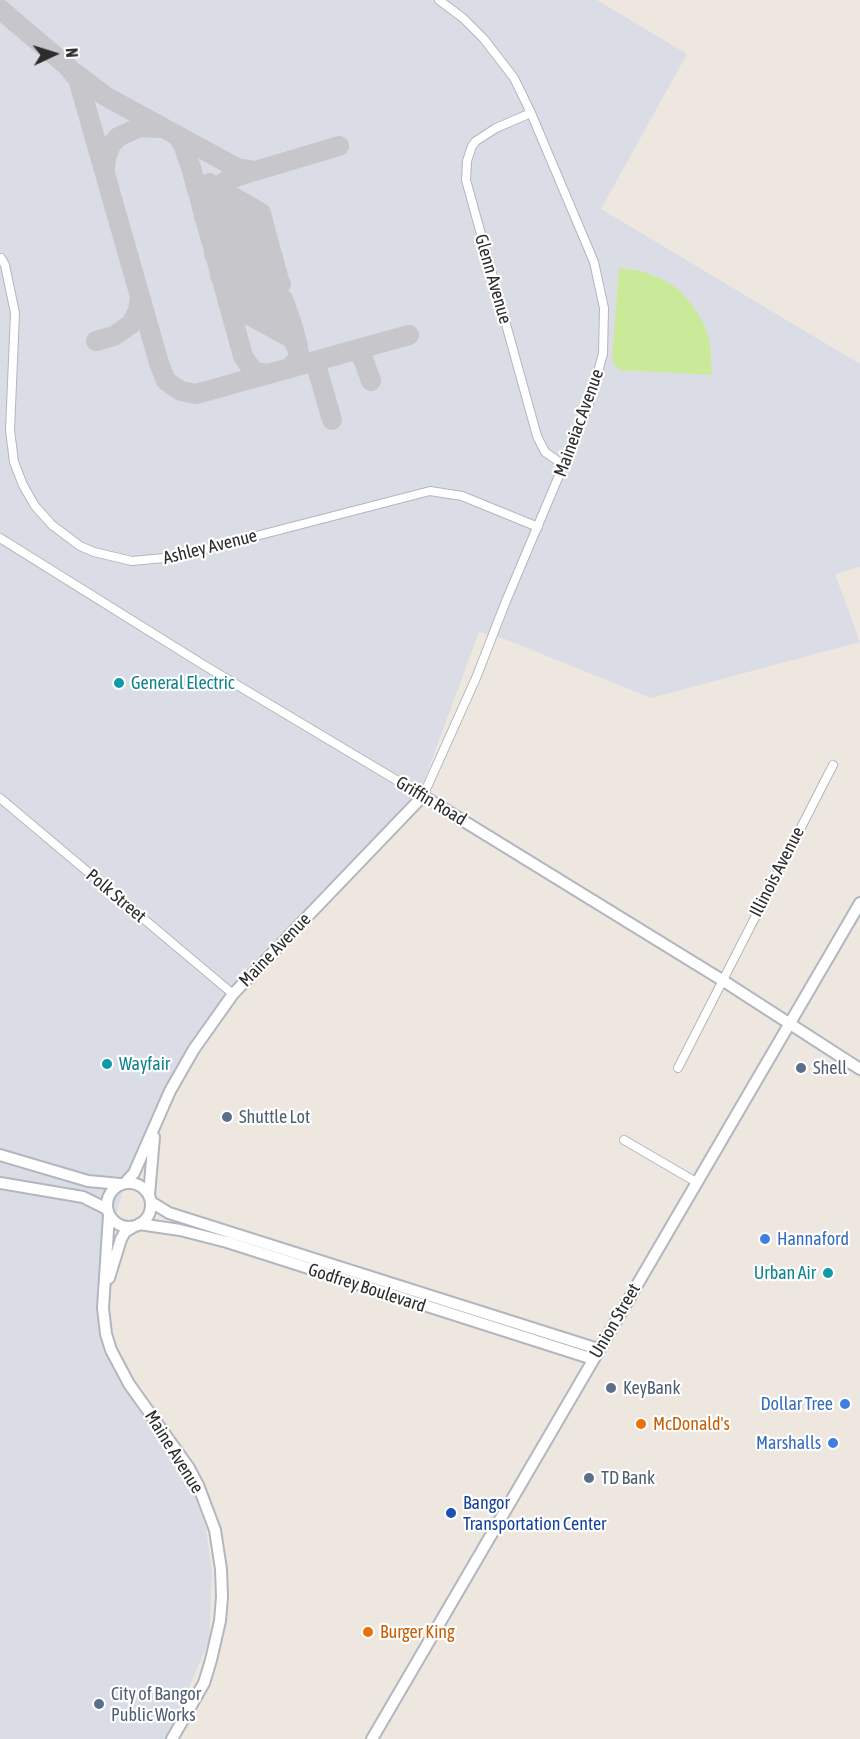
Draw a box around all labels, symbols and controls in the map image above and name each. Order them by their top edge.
north arrow [24,24,84,84]
text: N [63,47,81,58]
street label: Glenn Avenue [470,232,516,326]
street label: Maineiac Avenue [550,366,608,480]
street label: Ashley Avenue [161,525,259,569]
place label: General Electric [131,672,234,694]
marker: General Electric [112,676,126,690]
street label: Griffin Road [392,772,470,830]
street label: Illinois Avenue [745,823,809,921]
street label: Polk Street [82,865,150,927]
street label: Maine Avenue [235,909,315,991]
place label: Wayfair [119,1053,170,1075]
marker: Wayfair [100,1057,114,1071]
place label: Shell [813,1057,847,1079]
marker: Shell [794,1061,808,1075]
place label: Shuttle Lot [239,1106,310,1128]
marker: Shuttle Lot [220,1110,234,1124]
place label: Hannaford [777,1228,849,1250]
marker: Hannaford [758,1232,772,1246]
street label: Godfrey Boulevard [305,1259,429,1317]
place label: Urban Air [754,1262,816,1284]
marker: Urban Air [821,1266,835,1280]
street label: Union Street [585,1280,645,1362]
place label: KeyBank [623,1377,680,1399]
marker: KeyBank [604,1381,618,1395]
place label: Dollar Tree [760,1393,833,1415]
marker: Dollar Tree [838,1397,852,1411]
street label: Maine Avenue [140,1407,208,1497]
place label: McDonald's [653,1413,730,1435]
marker: McDonald's [634,1417,648,1431]
place label: Marshalls [756,1432,821,1454]
marker: Marshalls [826,1436,840,1450]
place label: TD Bank [601,1467,655,1489]
marker: TD Bank [582,1471,596,1485]
place label: Bangor Transportation Center [463,1492,606,1534]
marker: Bangor Transportation Center [444,1506,458,1520]
place label: Burger King [380,1621,455,1643]
marker: Burger King [361,1625,375,1639]
place label: City of Bangor Public Works [111,1683,201,1726]
marker: City of Bangor Public Works [92,1697,106,1711]

